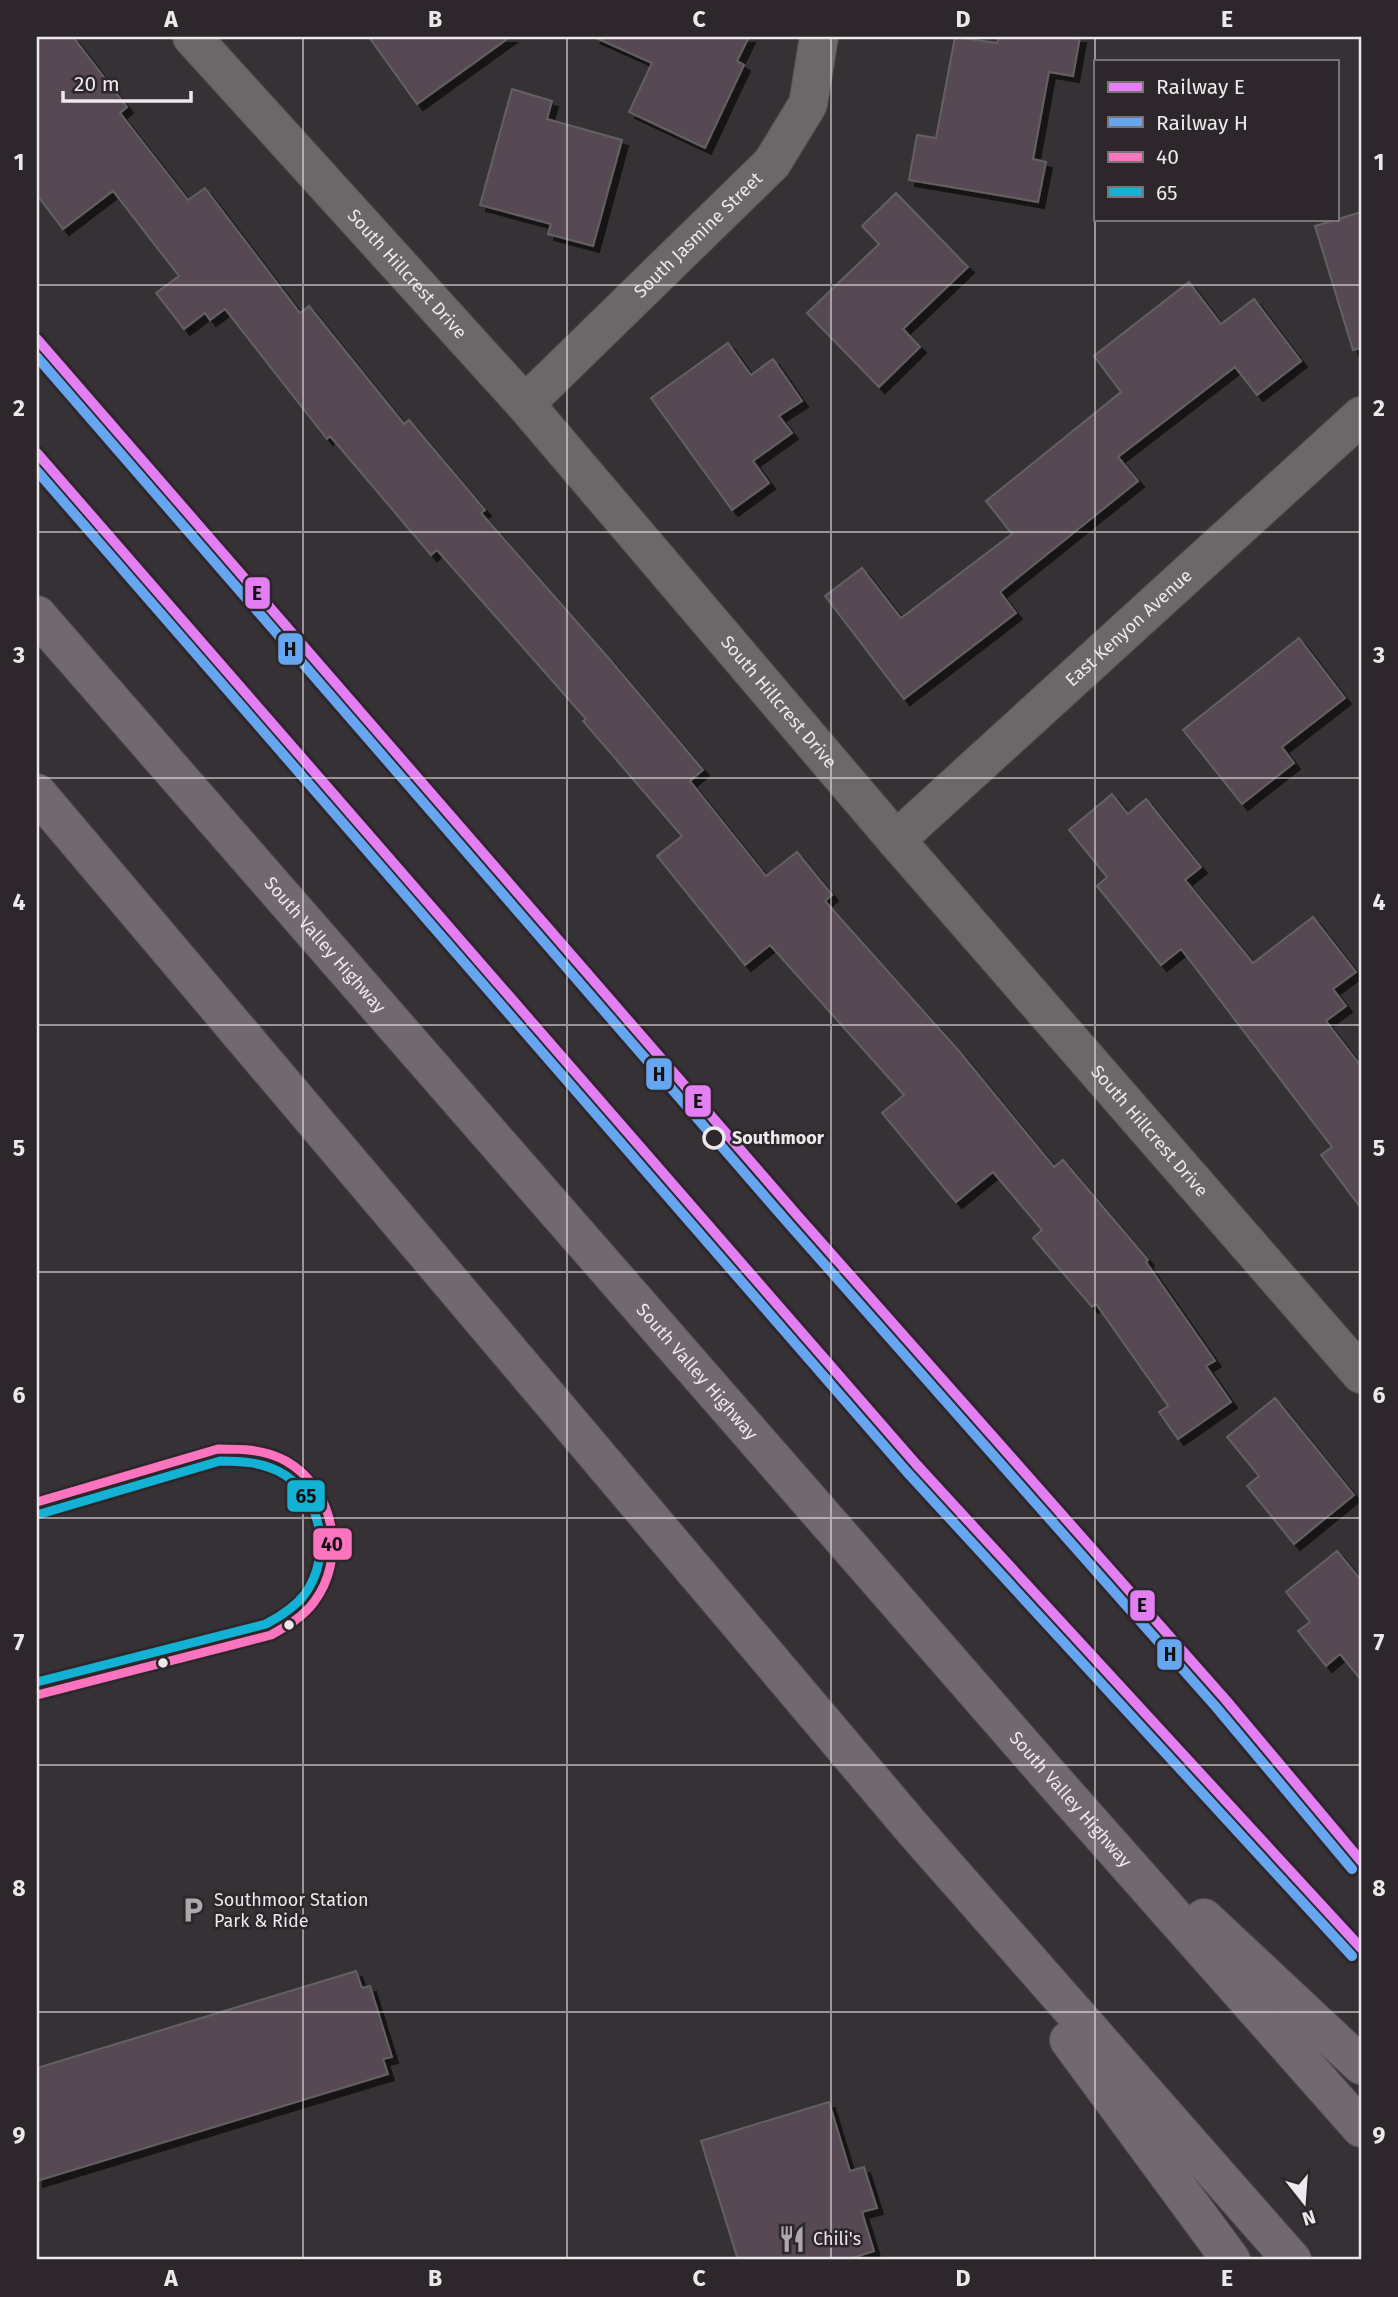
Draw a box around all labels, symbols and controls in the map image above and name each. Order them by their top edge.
text: A [163,5,178,33]
text: B [428,5,442,33]
text: C [692,5,706,33]
text: D [956,5,971,33]
text: E [1221,5,1233,33]
scale bar [63,60,191,104]
legend [1094,60,1338,220]
text: 20 m [74,71,120,97]
text: Railway E [1156,74,1245,100]
text: Railway H [1156,110,1248,136]
text: 40 [1156,144,1179,170]
text: 1 [14,148,24,176]
text: 1 [1374,148,1384,176]
street label: South Jasmine Street [629,167,767,302]
text: 65 [1156,180,1178,206]
street label: South Hillcrest Drive [343,205,471,343]
text: 2 [13,394,25,422]
text: 2 [1373,394,1385,422]
street label: East Kenyon Avenue [1061,564,1197,691]
line badge: E [244,576,271,610]
text: E [252,582,262,605]
street label: South Hillcrest Drive [716,631,841,773]
line badge: H [277,632,304,666]
text: H [284,638,296,661]
text: 3 [12,641,25,669]
text: 3 [1372,641,1385,669]
street label: South Valley Highway [259,872,390,1018]
text: 4 [13,888,26,916]
text: 4 [1373,888,1386,916]
line badge: H [645,1057,673,1091]
street label: South Hillcrest Drive [1086,1061,1213,1201]
text: H [653,1063,665,1086]
line badge: E [684,1084,712,1118]
text: E [693,1090,703,1113]
marker: Southmoor [703,1127,725,1149]
place label: Southmoor [732,1127,825,1149]
text: 5 [13,1134,25,1162]
text: 5 [1373,1134,1385,1162]
street label: South Valley Highway [631,1299,762,1445]
text: 6 [13,1381,26,1409]
text: 6 [1373,1381,1386,1409]
line badge: 65 [286,1479,326,1513]
text: 65 [296,1485,316,1508]
line badge: 40 [312,1527,353,1561]
text: 40 [321,1533,343,1556]
line badge: E [1129,1589,1156,1622]
text: E [1137,1594,1147,1617]
unlabelled marker [282,1618,296,1632]
text: 7 [14,1628,25,1656]
text: 7 [1374,1628,1385,1656]
line badge: H [1156,1638,1183,1671]
text: H [1164,1643,1176,1666]
unlabelled marker [156,1656,170,1670]
street label: South Valley Highway [1005,1727,1136,1872]
text: 8 [12,1874,26,1902]
text: 8 [1372,1874,1386,1902]
place label: Southmoor Station Park & Ride [214,1889,369,1932]
parking icon: Southmoor Station Park & Ride [178,1895,208,1925]
text: 9 [13,2121,26,2149]
text: 9 [1373,2121,1386,2149]
north arrow [1268,2168,1338,2238]
text: N [1299,2205,1318,2231]
restaurant icon: Chili's [777,2224,807,2254]
place label: Chili's [813,2228,861,2250]
text: A [163,2264,178,2292]
text: B [428,2264,442,2292]
text: C [692,2264,706,2292]
text: D [956,2264,971,2292]
text: E [1221,2264,1233,2292]

